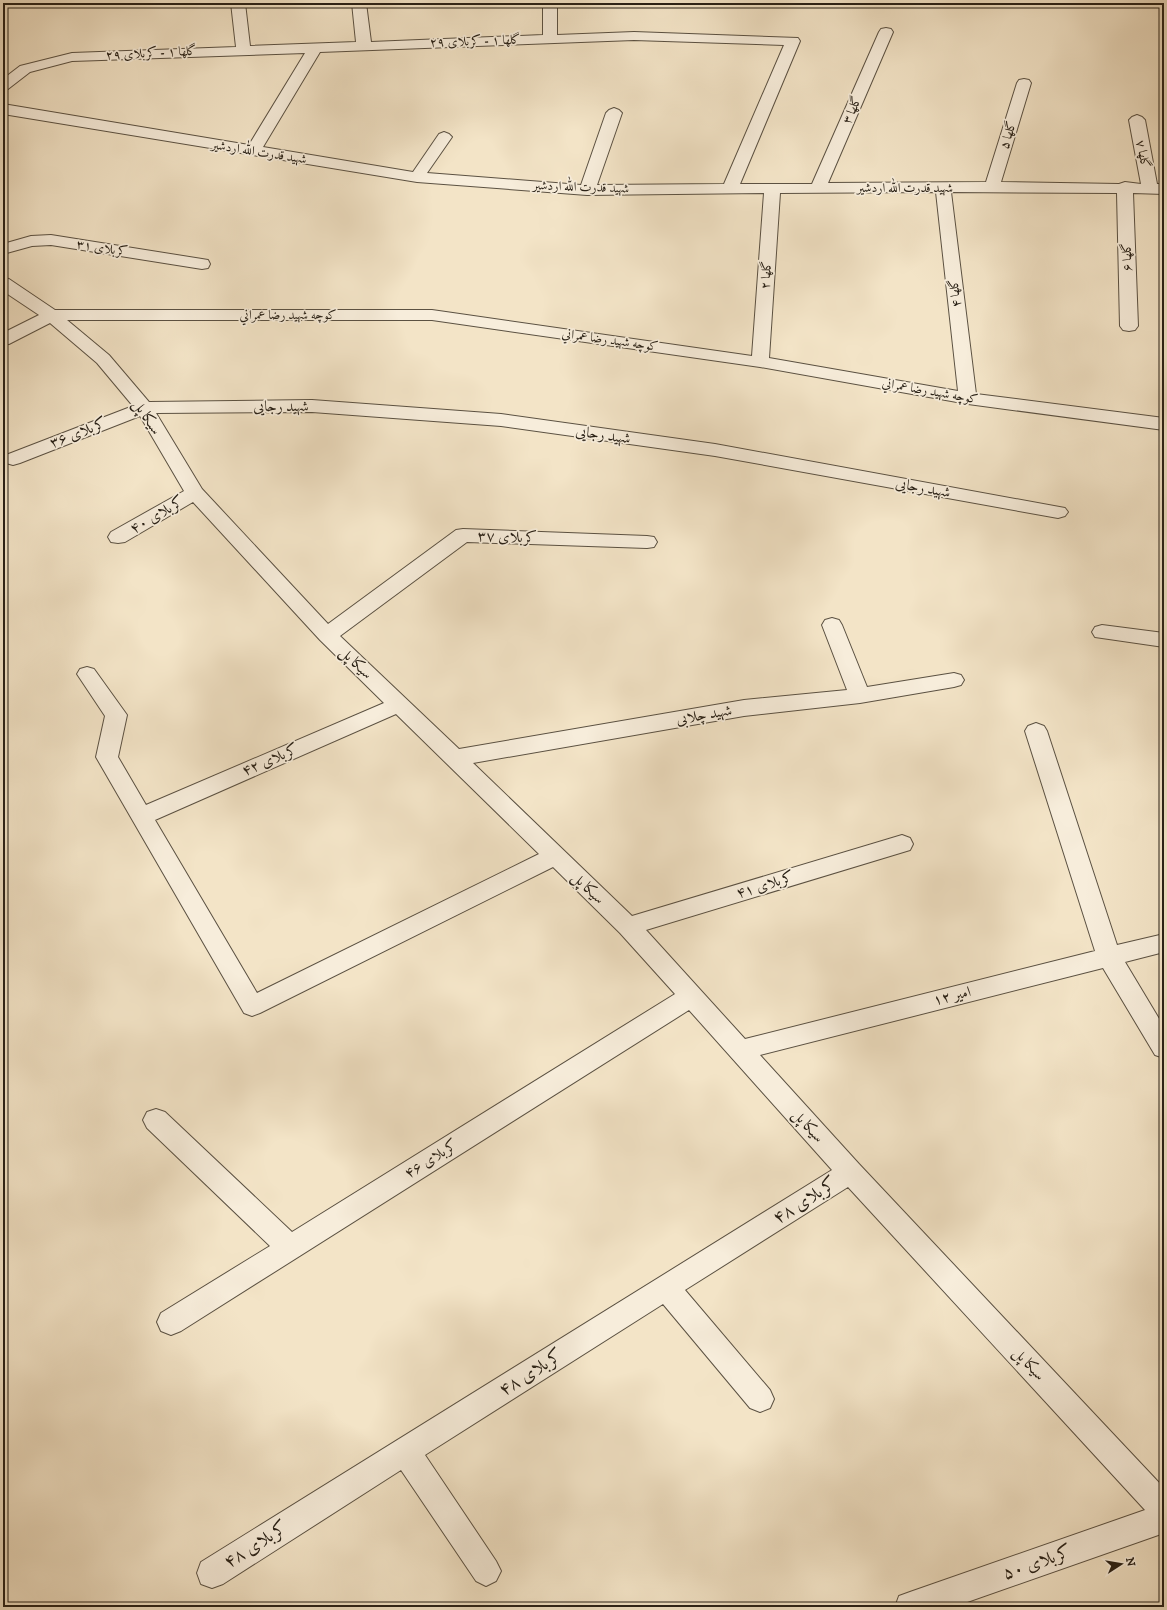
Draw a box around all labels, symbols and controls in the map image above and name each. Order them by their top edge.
street label: گلها ۱ - کربلای ۲۹ [429,31,521,51]
street label: گلها ۱ - کربلای ۲۹ [105,43,197,63]
street label: گلها ۳ [839,94,865,126]
street label: گلها ۵ [996,119,1020,151]
street label: شهید قدرت الله اردشیر [208,133,308,167]
street label: گلها ۷ [1132,138,1154,170]
street label: شهید قدرت الله اردشیر [531,174,629,197]
street label: شهید قدرت الله اردشیر [855,177,953,196]
street label: کربلای ۳۱ [75,236,129,260]
street label: گلها ۶ [1119,242,1135,272]
street label: گلها ۲ [757,260,775,290]
street label: گلها ۴ [945,278,965,308]
street label: كوچه شهيد رضا عمراني [239,307,337,326]
street label: كوچه شهيد رضا عمراني [560,325,659,358]
street label: كوچه شهيد رضا عمراني [880,375,979,410]
street label: سیکا پل [127,396,166,439]
street label: شهید رجایی [253,397,309,416]
street label: کربلای ۳۶ [47,413,109,453]
street label: شهید رجایی [574,422,632,448]
street label: شهید رجایی [894,474,952,502]
street label: کربلای ۴۰ [127,492,187,538]
street label: کربلای ۳۷ [477,526,537,548]
street label: سیکا پل [335,643,377,684]
street label: شهید چلابی [675,701,734,730]
street label: کربلای ۴۲ [239,740,301,780]
street label: کربلای ۴۱ [734,867,796,903]
street label: سیکا پل [567,868,609,909]
street label: امير ۱۲ [931,982,973,1010]
street label: سیکا پل [787,1105,828,1147]
street label: کربلای ۴۶ [401,1135,461,1183]
street label: کربلای ۴۸ [769,1173,841,1229]
street label: سیکا پل [1008,1343,1049,1385]
street label: کربلای ۴۸ [495,1345,567,1401]
street label: کربلای ۴۸ [220,1517,292,1573]
street label: کربلای ۵۰ [1000,1541,1074,1585]
north arrow [1101,1544,1141,1584]
text: N [1122,1556,1138,1568]

